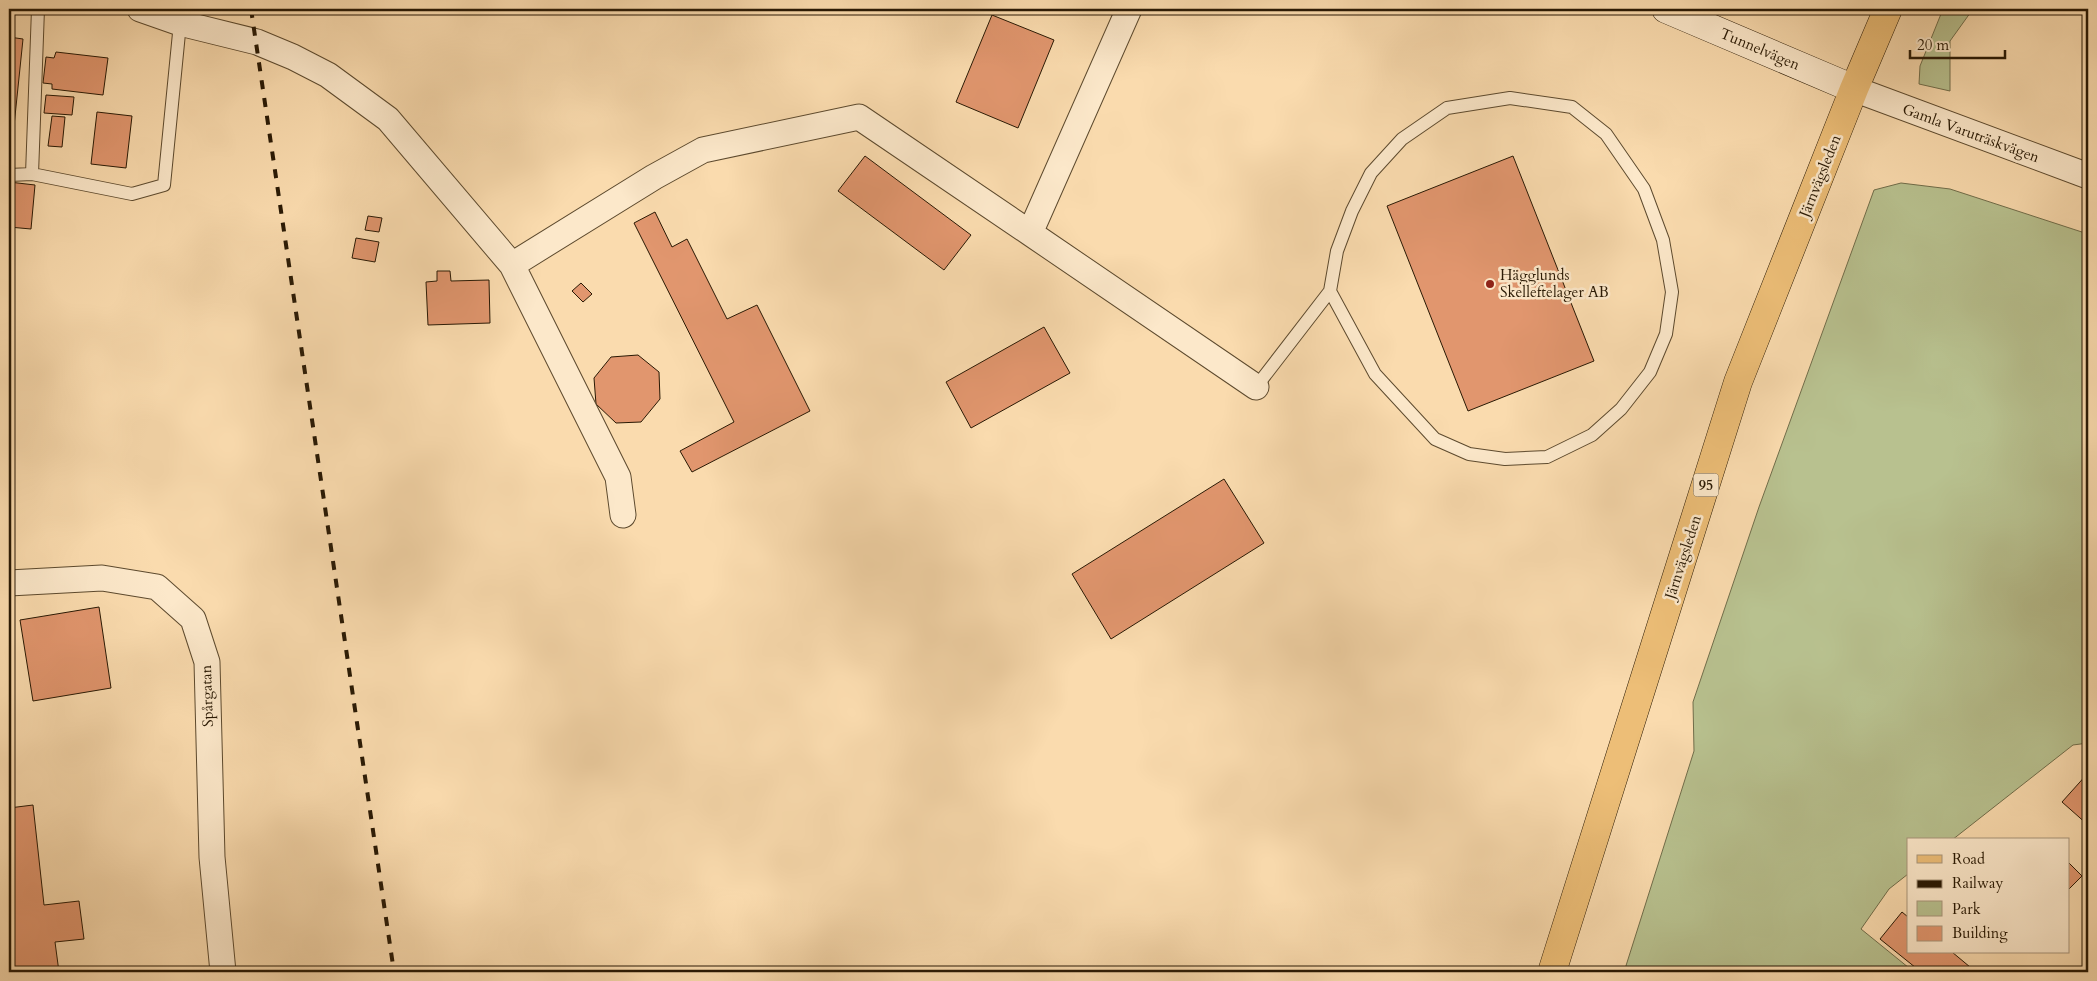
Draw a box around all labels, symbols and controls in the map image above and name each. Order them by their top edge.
street label: Tunnelvägen [1717,23,1803,75]
scale bar [1910,28,2004,60]
text: 20 m [1917,35,1949,55]
street label: Gamla Varuträskvägen [1900,99,2043,167]
street label: Järnvägsleden [1794,131,1846,222]
place label: Hägglunds Skelleftelager AB [1500,265,1609,302]
marker: Hägglunds Skelleftelager AB [1484,278,1496,290]
road number: 95 [1694,474,1718,496]
street label: Järnvägsleden [1659,512,1706,603]
street label: Spårgatan [196,664,218,727]
legend [1907,838,2070,954]
text: Road [1952,849,1985,869]
text: Railway [1952,873,2003,893]
text: Park [1952,899,1981,919]
text: Building [1952,923,2008,943]

